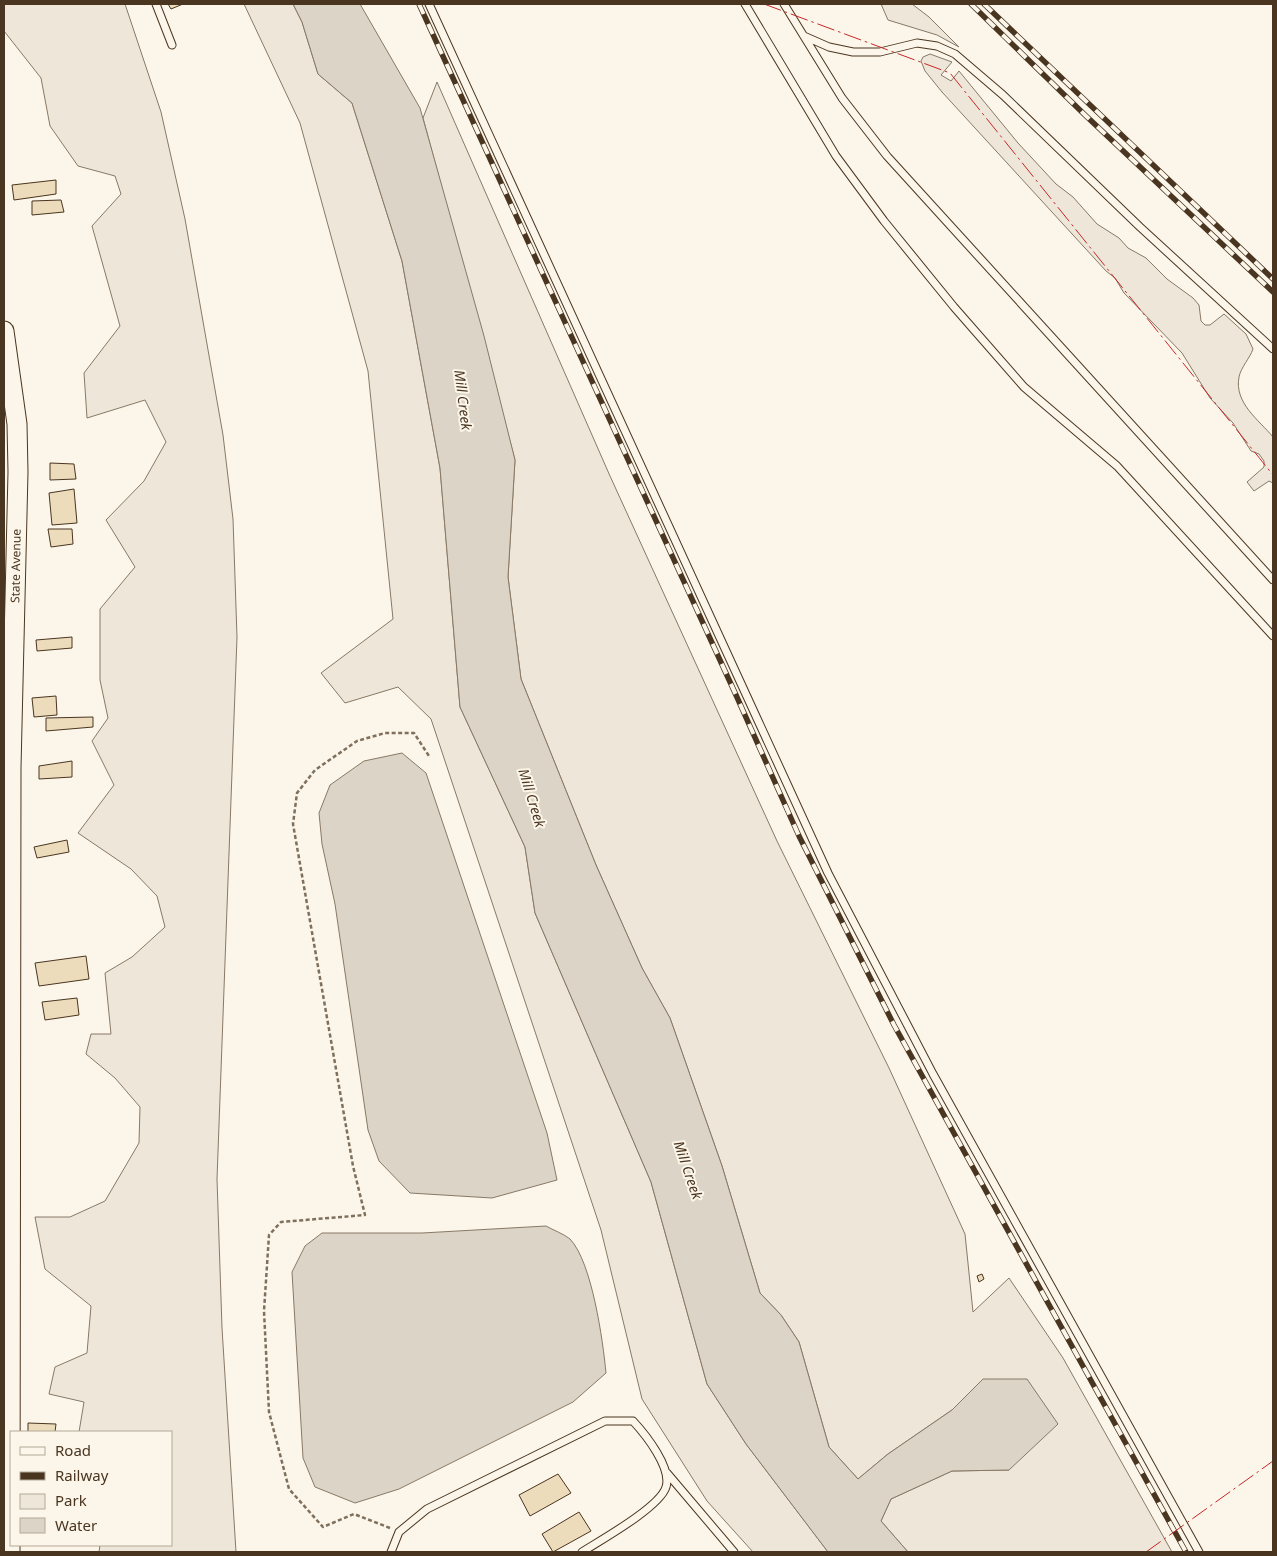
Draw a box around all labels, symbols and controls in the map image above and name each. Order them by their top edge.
water label: Mill Creek [450,369,477,432]
street label: State Avenue [6,529,25,603]
water label: Mill Creek [515,766,551,831]
water label: Mill Creek [670,1138,708,1203]
legend [10,1431,172,1546]
text: Road [55,1440,91,1460]
text: Railway [55,1465,109,1485]
text: Park [55,1490,87,1510]
text: Water [55,1515,97,1535]

